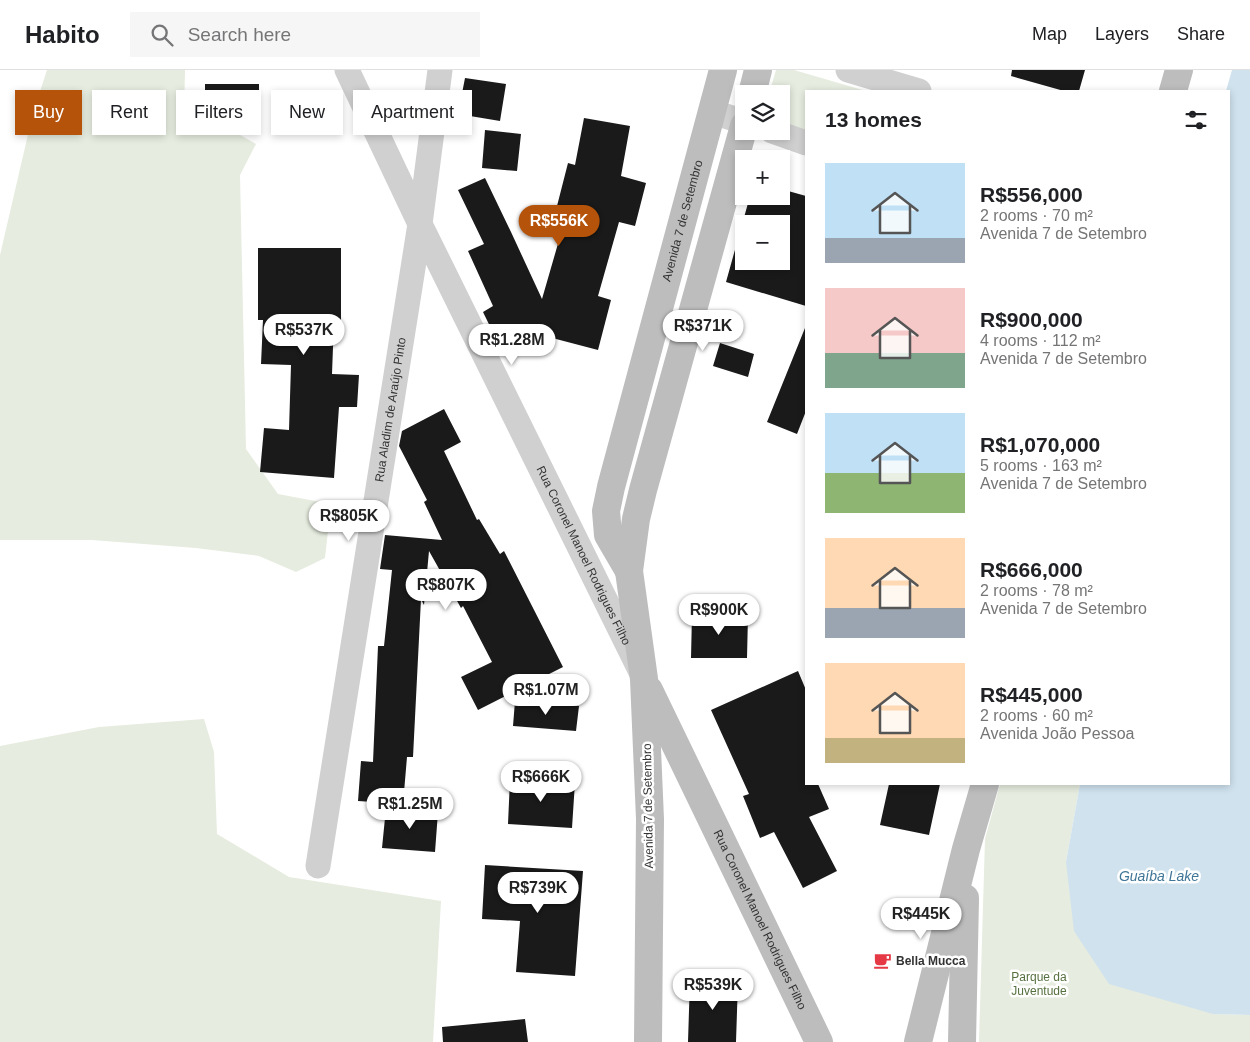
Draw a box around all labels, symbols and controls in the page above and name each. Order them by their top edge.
search box [130,12,480,57]
text: Habito [25,21,100,48]
icon: search [148,21,176,49]
text: Search here [188,24,291,45]
text: Map [1032,24,1067,44]
text: Layers [1095,24,1149,44]
text: Share [1177,24,1225,44]
map controls [735,85,790,270]
button: layers [735,85,790,140]
chip: Buy [15,90,82,135]
chip: Rent [92,90,166,135]
chip: Filters [176,90,261,135]
chip: New [271,90,343,135]
chip: Apartment [353,90,472,135]
icon: filters [1182,106,1210,134]
text: 13 homes [825,108,922,131]
button: + [735,150,790,205]
street label: Avenida 7 de Setembro [659,158,706,283]
icon: home [865,183,925,243]
text: R$556,000 [980,183,1083,206]
pin: R$556K [518,204,600,247]
text: 2 rooms · 70 m² [980,207,1093,224]
text: R$556K [530,212,588,229]
button: − [735,215,790,270]
text: Avenida 7 de Setembro [980,225,1147,242]
icon: home [865,308,925,368]
text: R$900,000 [980,308,1083,331]
pin: R$371K [662,310,744,352]
pin: R$537K [263,314,345,356]
text: R$371K [674,317,732,334]
text: R$537K [275,321,333,338]
pin: R$1.28M [466,324,558,366]
text: R$1.28M [480,331,544,348]
text: 4 rooms · 112 m² [980,332,1101,349]
street label: Rua Aladim de Araújo Pinto [372,336,409,483]
text: Avenida 7 de Setembro [980,350,1147,367]
icon: home [865,433,925,493]
text: R$1,070,000 [980,433,1100,456]
text: 5 rooms · 163 m² [980,457,1102,474]
street label: Rua Coronel Manoel Rodrigues Filho [533,464,634,648]
text: Avenida 7 de Setembro [980,475,1147,492]
pin: R$805K [308,500,390,542]
text: R$805K [320,507,378,524]
icon: home [865,558,925,618]
text: R$666,000 [980,558,1083,581]
pin: R$807K [405,568,487,611]
text: R$807K [417,576,475,593]
text: 2 rooms · 78 m² [980,582,1093,599]
pin: R$900K [678,594,760,636]
text: Avenida 7 de Setembro [980,600,1147,617]
text: R$900K [690,601,748,618]
pin: R$1.07M [500,674,592,716]
text: R$1.07M [514,681,578,698]
icon: home [865,683,925,743]
text: R$445,000 [980,683,1083,706]
text: 2 rooms · 60 m² [980,707,1093,724]
text: Avenida João Pessoa [980,725,1134,742]
street label: Avenida 7 de Setembro [640,743,656,869]
pin: R$666K [500,760,582,803]
text: R$666K [512,768,570,785]
pin: R$1.25M [364,788,456,830]
text: R$1.25M [378,795,442,812]
street label: Rua Coronel Manoel Rodrigues Filho [711,828,809,1012]
water label: Guaíba Lake [1119,868,1199,884]
pin: R$739K [497,872,579,914]
text: R$739K [509,879,567,896]
pin: R$445K [880,898,962,940]
text: R$445K [892,905,950,922]
cafe icon: Bella Mucca [872,951,892,971]
place label: Bella Mucca [896,954,966,968]
pin: R$539K [672,968,754,1011]
park label: Parque da Juventude [1011,970,1067,998]
text: R$539K [684,976,742,993]

